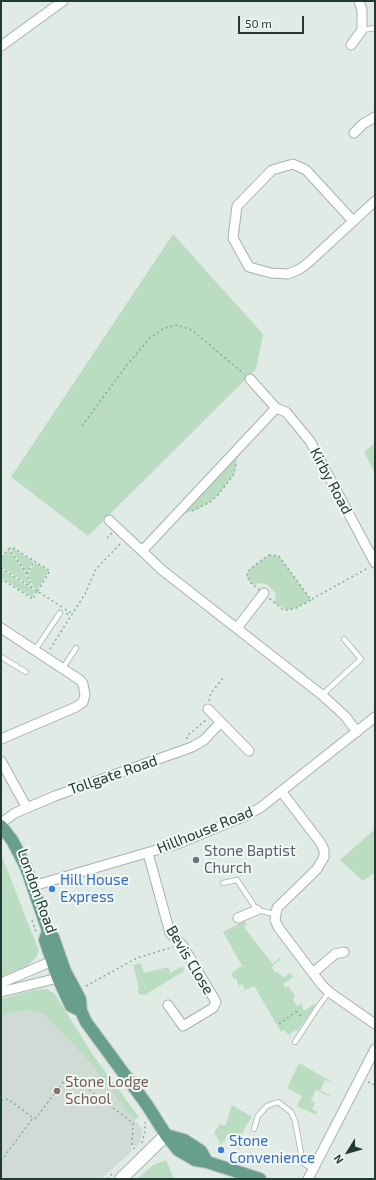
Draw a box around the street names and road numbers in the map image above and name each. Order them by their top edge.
street label: Kirby Road [306,445,356,517]
street label: Tollgate Road [66,751,160,799]
street label: Hillhouse Road [154,803,256,857]
street label: London Road [13,846,61,936]
street label: Bevis Close [162,922,218,998]

